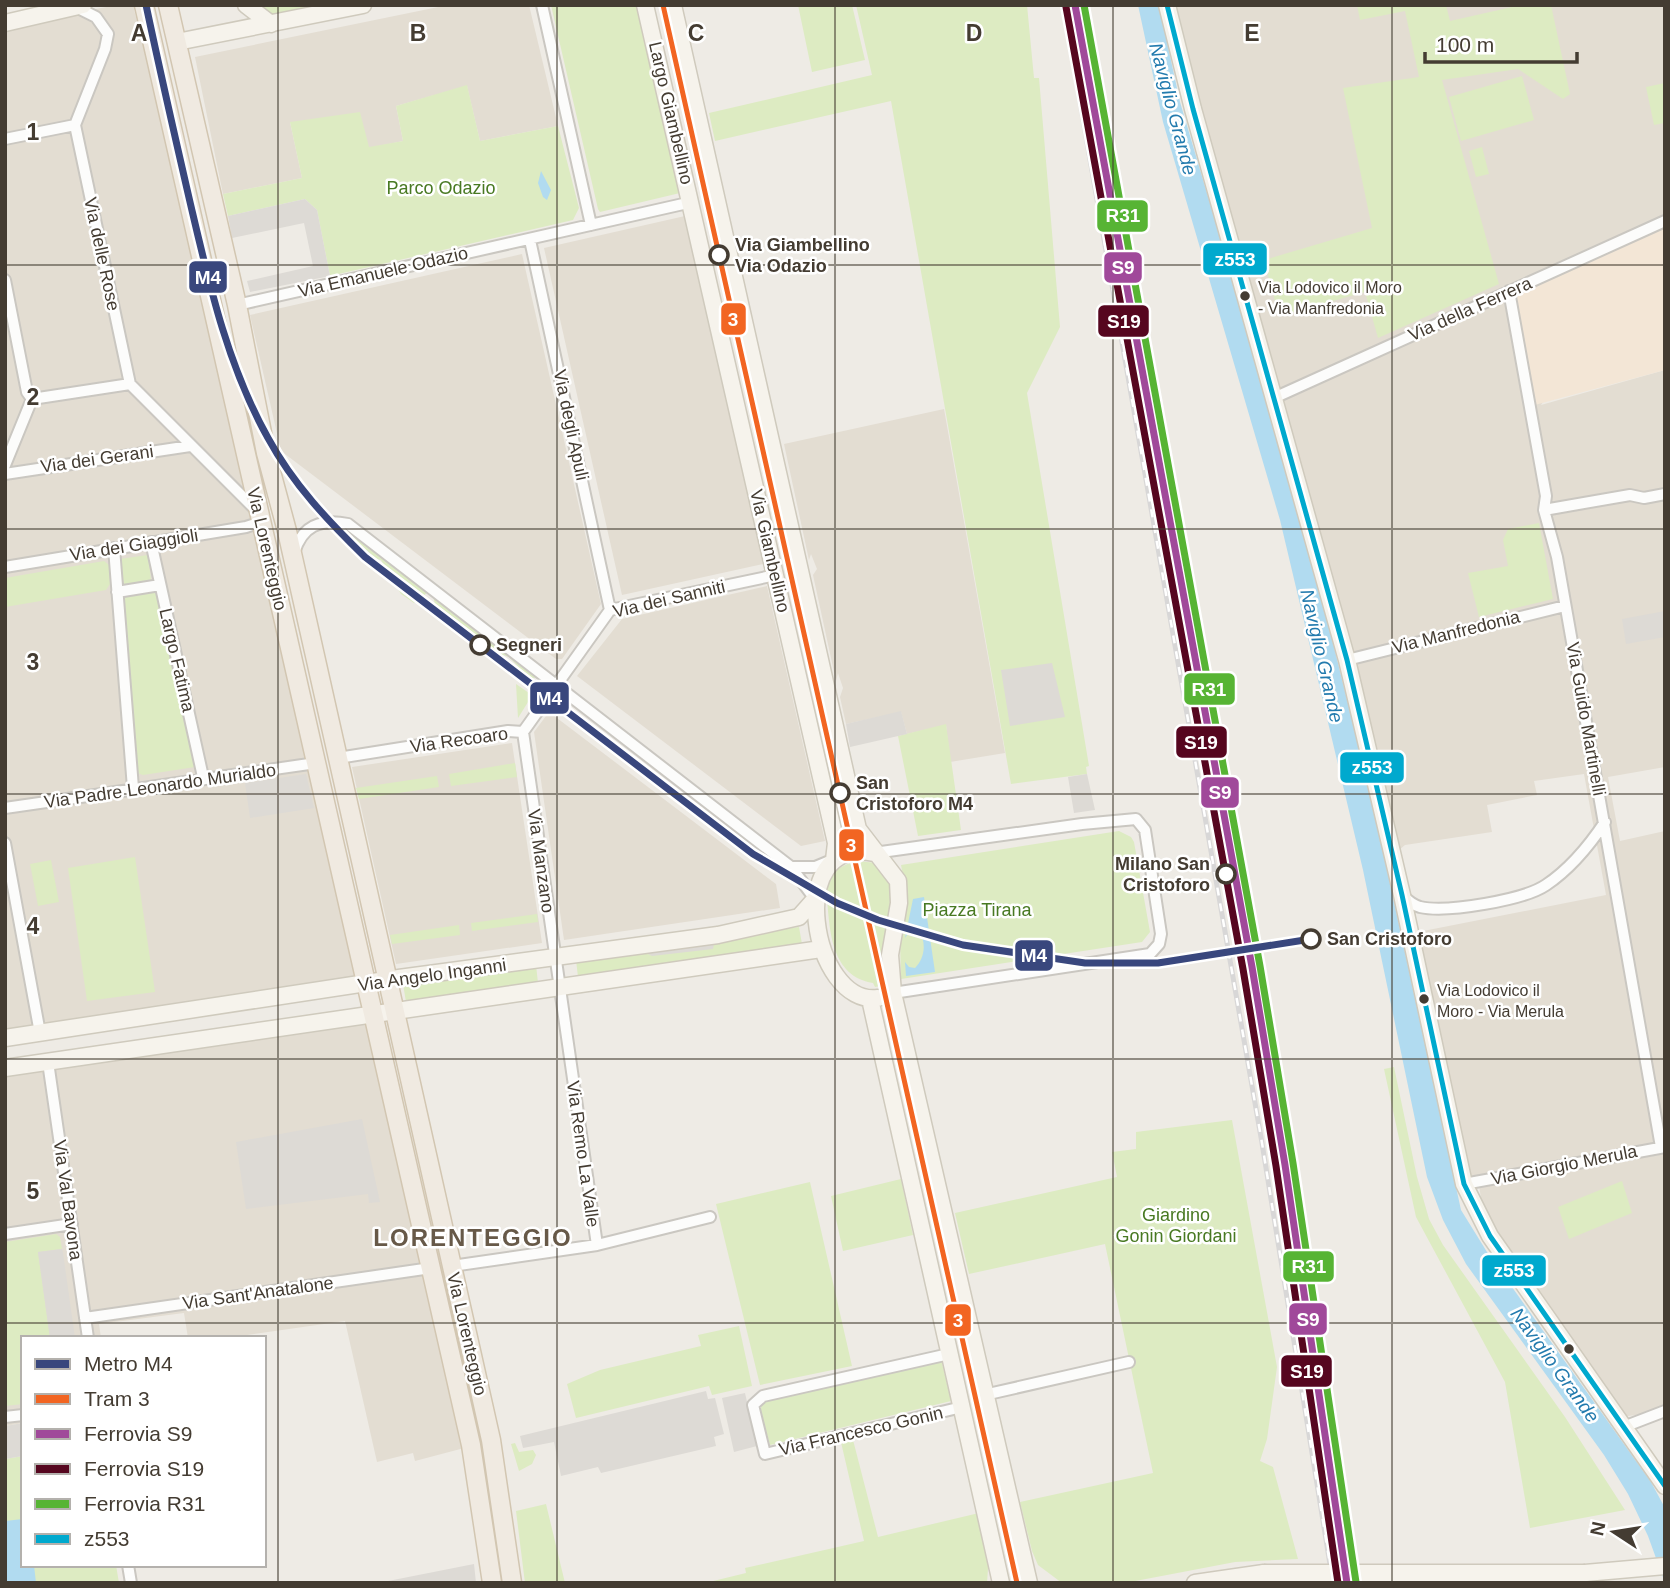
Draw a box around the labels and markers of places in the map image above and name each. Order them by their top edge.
place label: Via Giambellino Via Odazio [735,235,870,276]
marker: Via Giambellino Via Odazio [709,245,729,265]
place label: Via Lodovico il Moro - Via Manfredonia [1258,279,1402,317]
marker: Via Lodovico il Moro - Via Manfredonia [1238,289,1252,303]
marker: Segneri [470,635,490,655]
place label: Segneri [496,635,562,655]
place label: San Cristoforo M4 [856,773,973,814]
marker: San Cristoforo M4 [830,783,850,803]
place label: Milano San Cristoforo [1115,854,1210,895]
marker: Milano San Cristoforo [1216,864,1236,884]
marker: San Cristoforo [1301,929,1321,949]
place label: San Cristoforo [1327,929,1452,949]
place label: Via Lodovico il Moro - Via Merula [1437,982,1564,1020]
marker: Via Lodovico il Moro - Via Merula [1417,992,1431,1006]
unlabelled marker [1562,1342,1576,1356]

